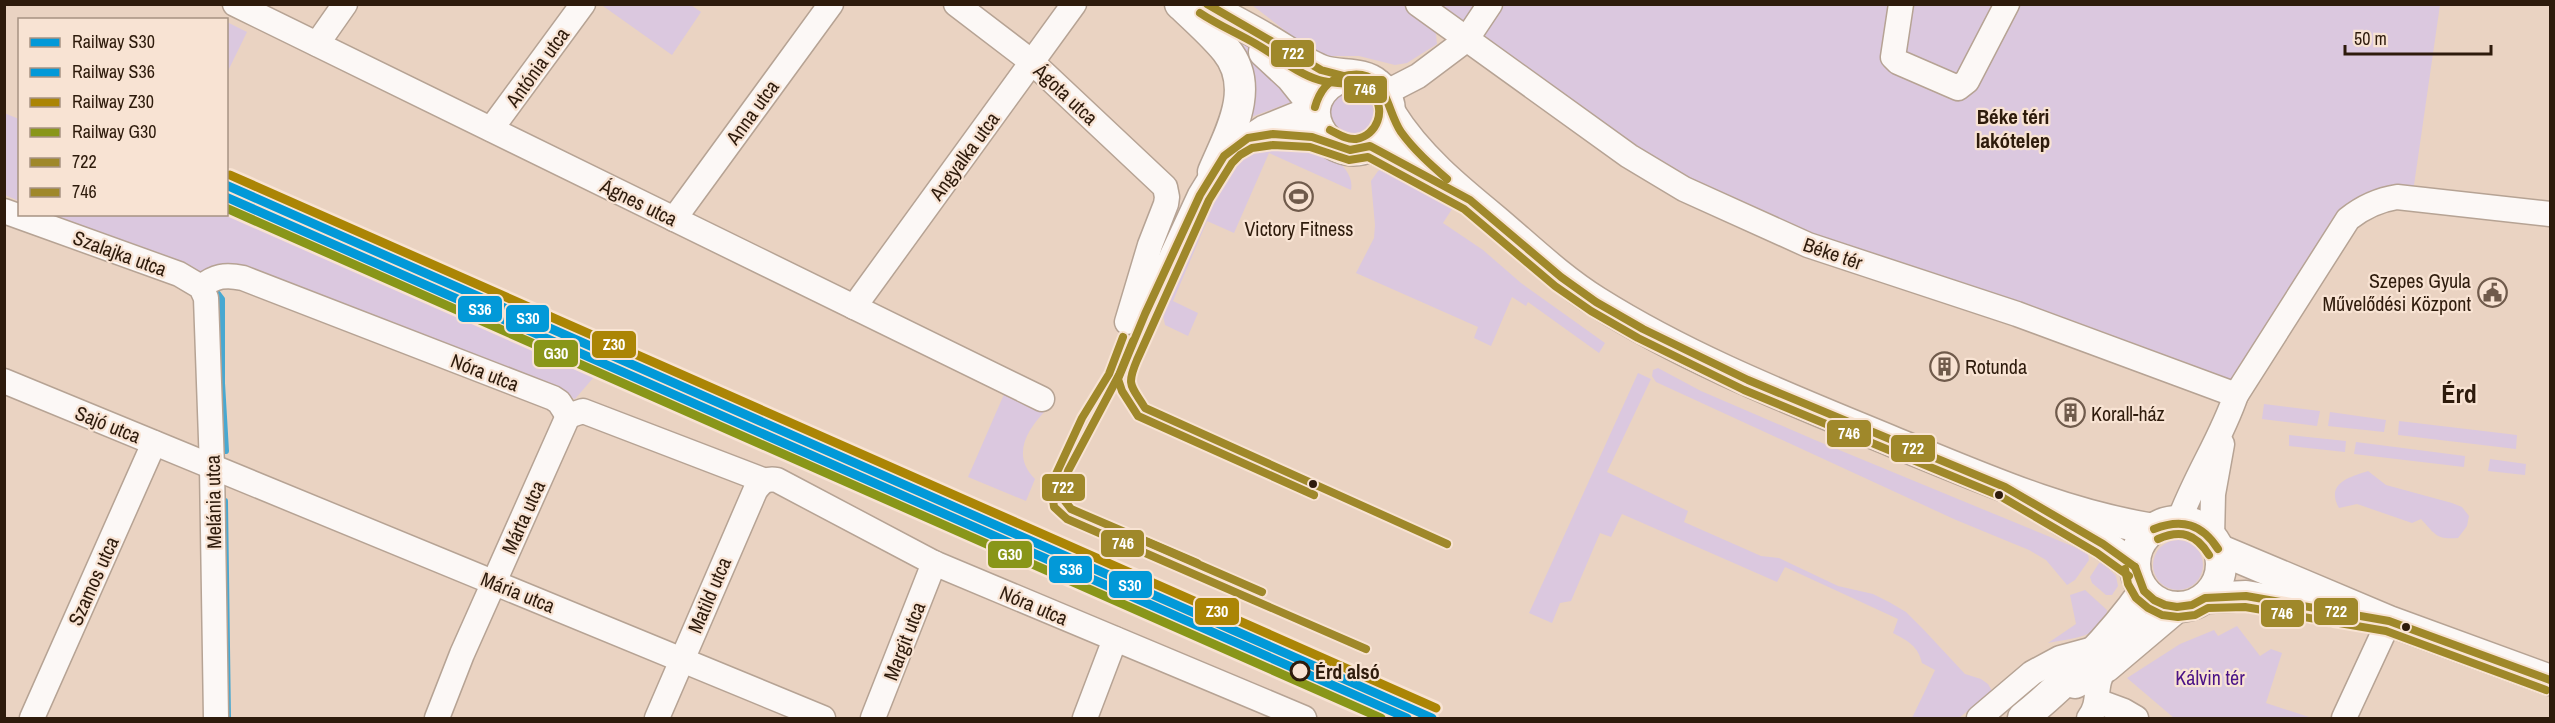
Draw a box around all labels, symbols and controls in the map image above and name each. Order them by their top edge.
legend [18,18,228,216]
scale bar [2345,18,2490,56]
street label: Antónia utca [498,22,575,113]
text: 50 m [2354,26,2387,51]
text: Railway S30 [72,29,155,54]
line badge: 722 [1270,39,1315,68]
text: 722 [1282,42,1304,64]
street label: Ágota utca [1027,57,1104,131]
text: Railway S36 [72,59,155,84]
street label: Anna utca [719,74,785,151]
line badge: 746 [1343,75,1388,104]
text: 746 [1354,78,1376,100]
text: Railway Z30 [72,89,154,114]
district label: Béke téri lakótelep [1976,102,2050,155]
street label: Angyalka utca [922,106,1005,206]
text: Railway G30 [72,119,157,144]
text: 722 [72,149,97,174]
street label: Ágnes utca [595,171,682,232]
text: 746 [72,179,97,204]
sports icon: Victory Fitness [1283,181,1315,213]
place label: Victory Fitness [1244,215,1354,242]
street label: Szalajka utca [70,224,170,282]
street label: Béke tér [1800,230,1867,276]
place label: Szepes Gyula Művelődési Központ [2322,267,2471,317]
public building icon: Szepes Gyula Művelődési Központ [2476,276,2508,308]
line badge: S36 [457,295,503,323]
text: S36 [468,298,492,320]
line badge: S30 [505,304,550,333]
text: S30 [516,307,540,329]
line badge: Z30 [591,330,637,359]
text: Z30 [603,333,625,355]
line badge: G30 [533,339,579,368]
text: G30 [544,342,568,364]
street label: Nóra utca [447,347,523,397]
building icon: Rotunda [1928,350,1960,382]
place label: Rotunda [1965,353,2027,380]
district label: Érd [2441,376,2477,411]
building icon: Korall-ház [2054,397,2086,429]
street label: Sajó utca [71,399,145,449]
place label: Korall-ház [2091,400,2165,427]
line badge: 746 [1826,419,1872,448]
text: 746 [1838,422,1860,444]
line badge: 722 [1890,434,1936,463]
text: 722 [1902,437,1924,459]
street label: Melánia utca [199,455,227,549]
line badge: 722 [1041,473,1086,502]
street label: Márta utca [495,476,551,558]
text: 722 [1052,476,1074,498]
unlabelled marker [1307,478,1319,490]
unlabelled marker [1993,489,2005,501]
line badge: 746 [1100,529,1145,558]
street label: Szamos utca [61,532,125,630]
text: 746 [1112,532,1134,554]
line badge: G30 [987,540,1033,569]
text: G30 [998,543,1022,565]
street label: Matild utca [681,553,737,637]
line badge: S36 [1048,555,1093,584]
text: S36 [1059,558,1083,580]
street label: Mária utca [477,565,559,619]
line badge: S30 [1108,570,1153,599]
text: S30 [1118,574,1142,596]
street label: Nóra utca [996,579,1072,631]
line badge: Z30 [1194,597,1240,626]
line badge: 722 [2313,597,2359,626]
street label: Margit utca [877,598,931,684]
line badge: 746 [2260,599,2305,628]
text: Z30 [1206,600,1228,622]
text: 722 [2325,600,2347,622]
text: 746 [2271,602,2293,624]
unlabelled marker [2400,621,2412,633]
place label: Érd alsó [1315,658,1380,685]
marker: Érd alsó [1290,661,1310,681]
park label: Kálvin tér [2175,664,2245,691]

